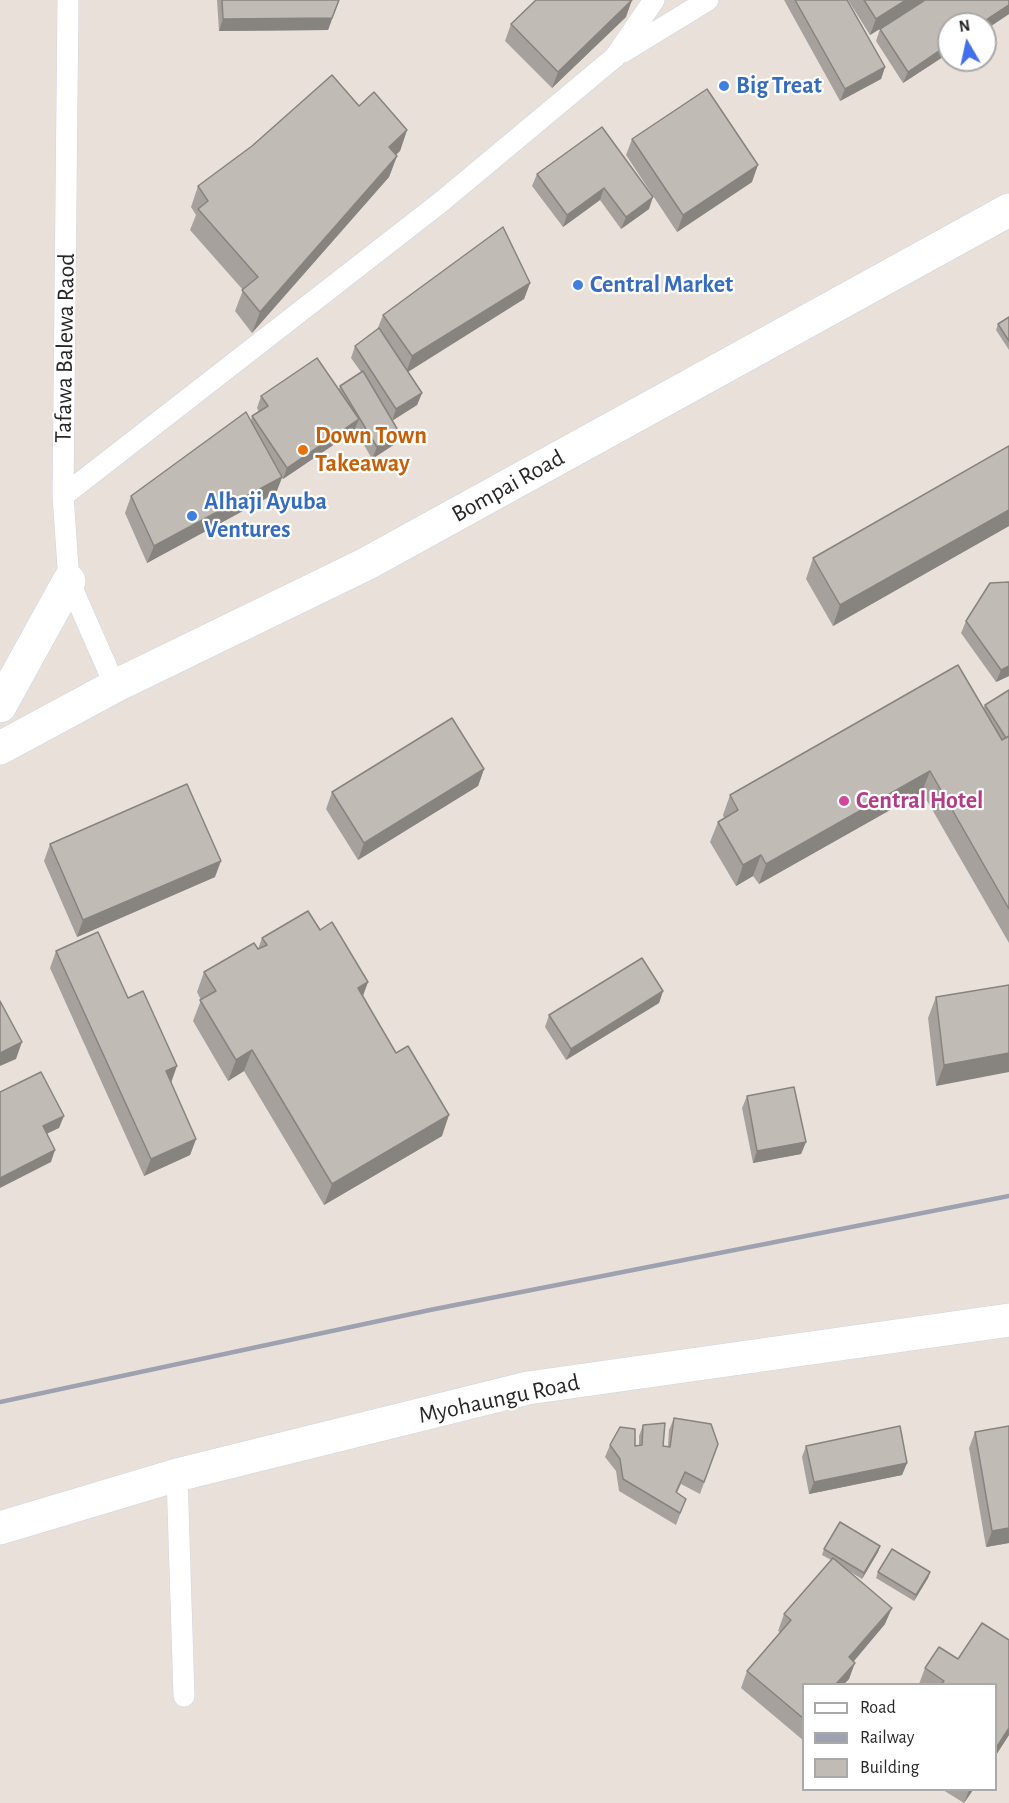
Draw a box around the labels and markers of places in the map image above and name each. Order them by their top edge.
place label: Big Treat [736,72,822,100]
marker: Big Treat [717,79,731,93]
place label: Central Market [590,271,733,299]
marker: Central Market [571,278,585,292]
place label: Down Town Takeaway [315,422,427,478]
marker: Down Town Takeaway [296,443,310,457]
place label: Alhaji Ayuba Ventures [204,488,327,544]
marker: Alhaji Ayuba Ventures [185,509,199,523]
place label: Central Hotel [856,787,983,815]
marker: Central Hotel [837,794,851,808]

